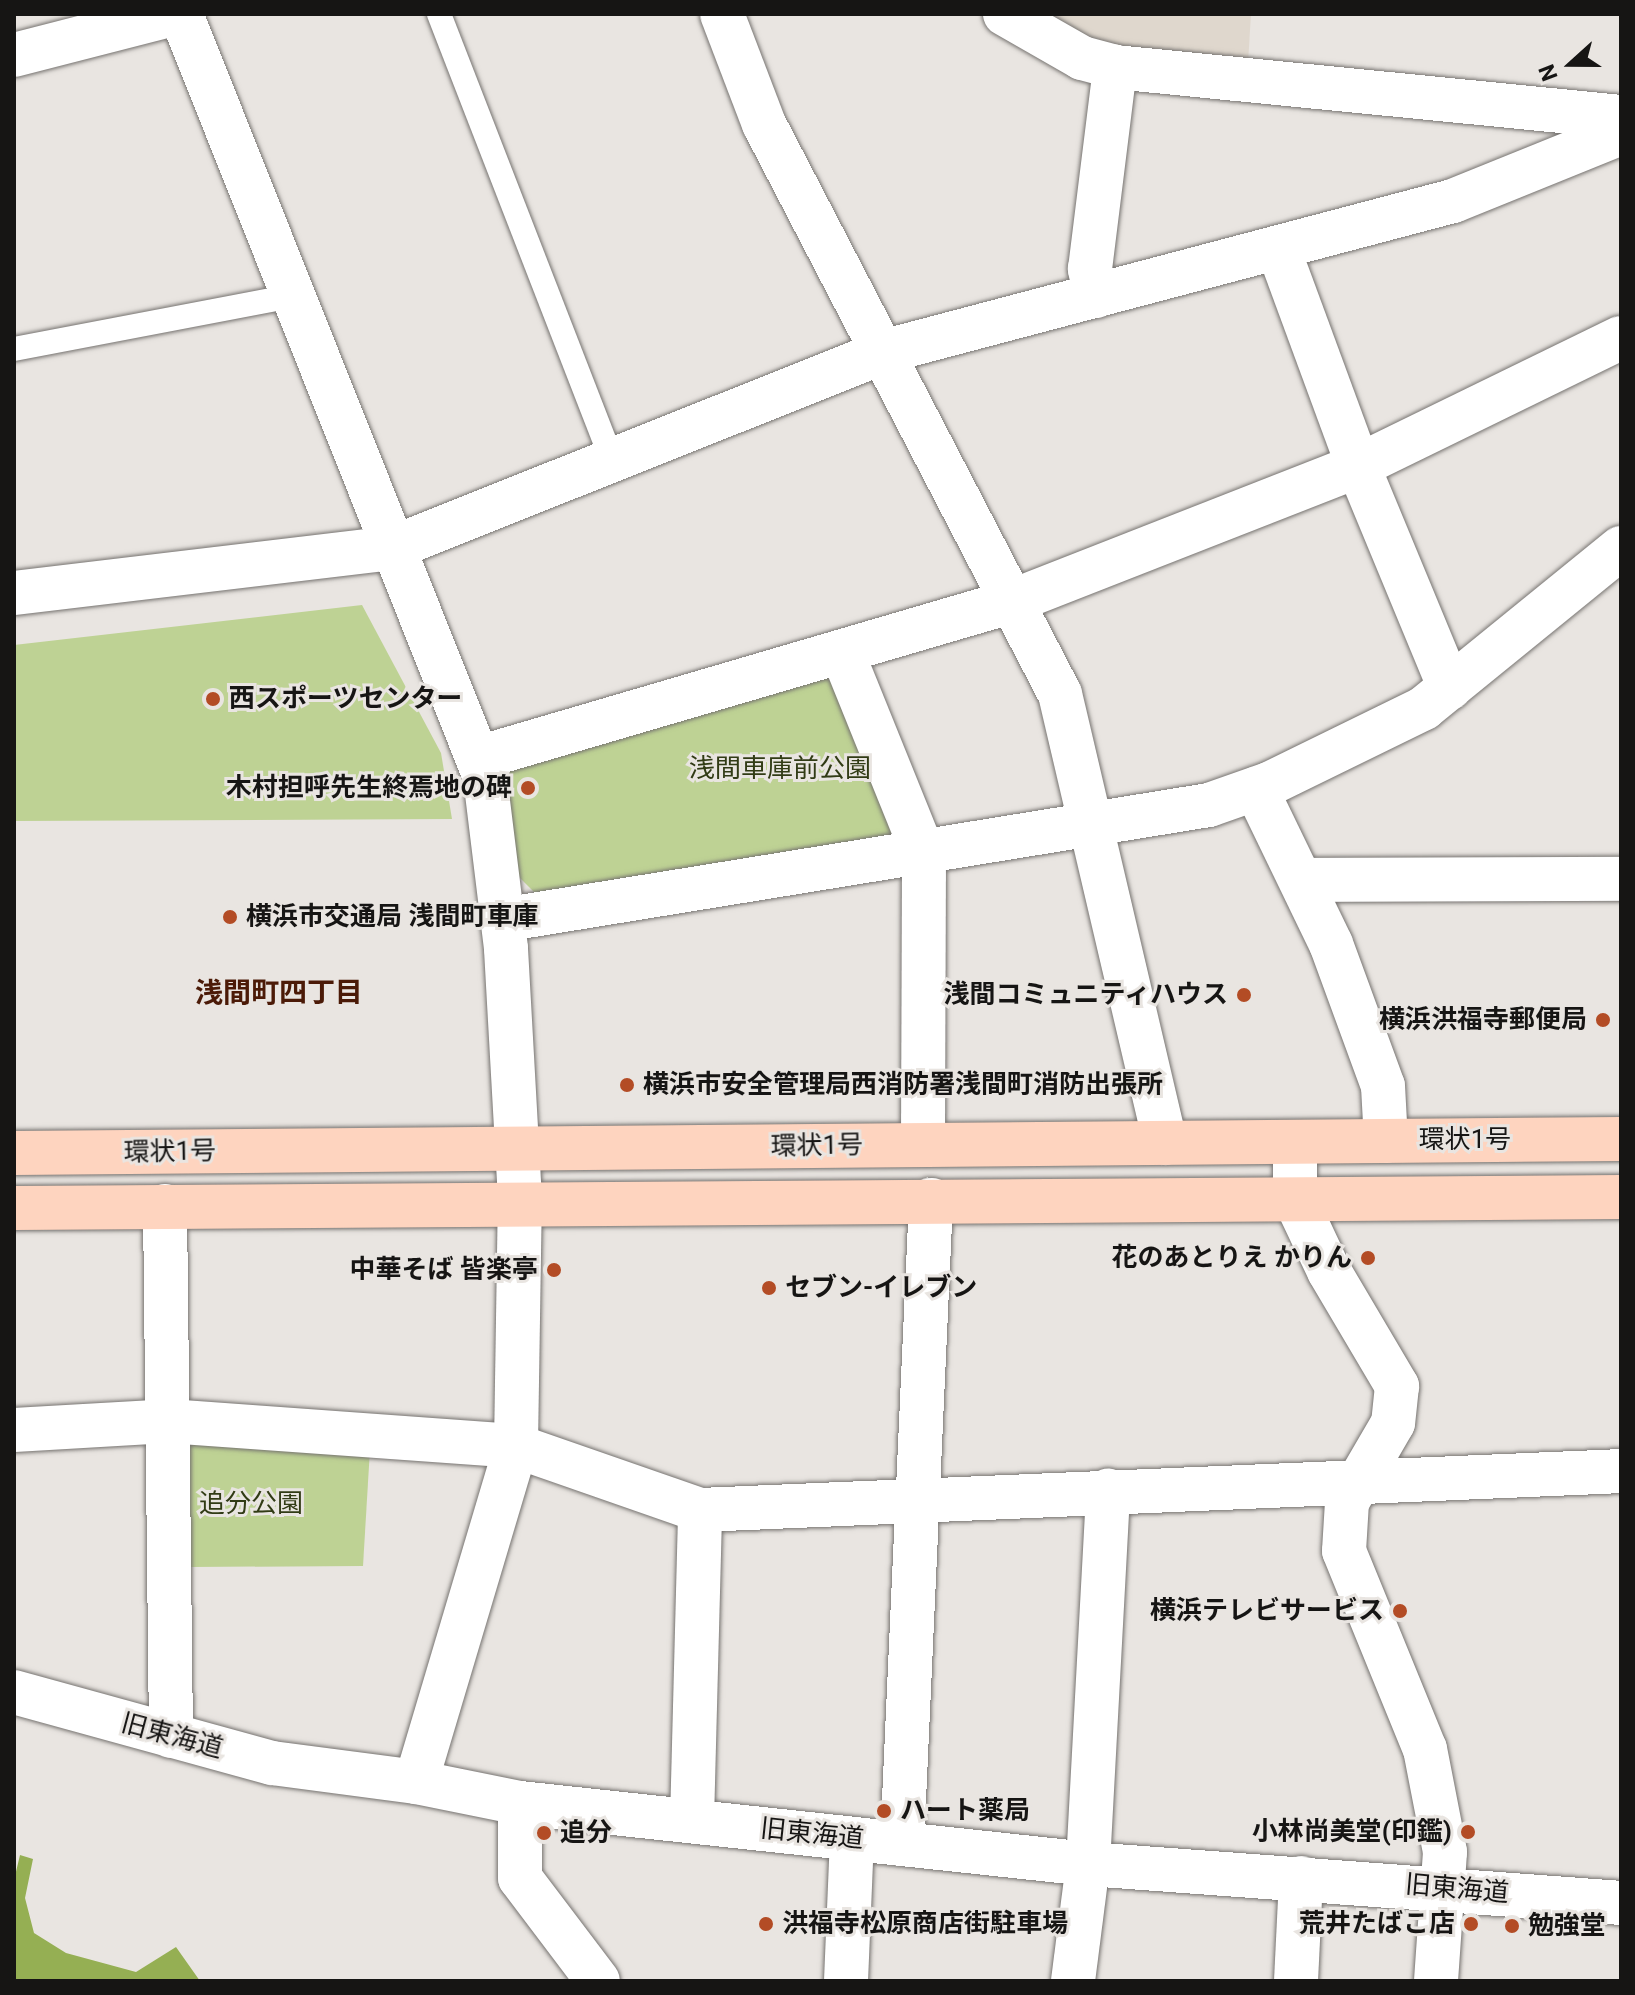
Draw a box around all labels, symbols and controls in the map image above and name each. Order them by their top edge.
north arrow [1531,24,1611,104]
text: N [1534,61,1563,85]
place label: 西スポーツセンター [229,683,463,715]
marker: 西スポーツセンター [204,690,222,708]
park label: 浅間車庫前公園 [689,753,871,785]
place label: 木村担呼先生終焉地の碑 [226,772,512,804]
marker: 木村担呼先生終焉地の碑 [519,779,537,797]
place label: 横浜市交通局 浅間町車庫 [246,901,538,933]
marker: 横浜市交通局 浅間町車庫 [221,908,239,926]
district label: 浅間町四丁目 [195,976,363,1010]
place label: 浅間コミュニティハウス [942,979,1228,1011]
marker: 浅間コミュニティハウス [1235,986,1253,1004]
place label: 横浜洪福寺郵便局 [1379,1004,1587,1036]
marker: 横浜洪福寺郵便局 [1594,1011,1612,1029]
place label: 横浜市安全管理局西消防署浅間町消防出張所 [643,1069,1163,1101]
marker: 横浜市安全管理局西消防署浅間町消防出張所 [618,1076,636,1094]
street label: 環状1号 [1419,1124,1511,1156]
street label: 環状1号 [770,1130,864,1162]
street label: 環状1号 [123,1136,217,1168]
place label: 花のあとりえ かりん [1112,1242,1352,1274]
marker: 花のあとりえ かりん [1359,1249,1377,1267]
place label: 中華そば 皆楽亭 [350,1254,538,1286]
marker: 中華そば 皆楽亭 [545,1261,563,1279]
place label: セブン-イレブン [785,1272,977,1304]
marker: セブン-イレブン [760,1279,778,1297]
park label: 追分公園 [199,1488,303,1520]
place label: 横浜テレビサービス [1150,1595,1384,1627]
marker: 横浜テレビサービス [1391,1602,1409,1620]
street label: 旧東海道 [118,1707,226,1765]
place label: ハート薬局 [900,1795,1030,1827]
marker: ハート薬局 [875,1802,893,1820]
street label: 旧東海道 [759,1813,865,1855]
place label: 小林尚美堂(印鑑) [1252,1816,1452,1848]
place label: 追分 [560,1817,612,1849]
marker: 小林尚美堂(印鑑) [1459,1823,1477,1841]
marker: 追分 [535,1824,553,1842]
street label: 旧東海道 [1404,1869,1510,1909]
place label: 洪福寺松原商店街駐車場 [782,1908,1068,1940]
place label: 荒井たばこ店 [1299,1908,1455,1940]
place label: 勉強堂 [1528,1910,1606,1942]
marker: 洪福寺松原商店街駐車場 [757,1915,775,1933]
marker: 荒井たばこ店 [1462,1915,1480,1933]
marker: 勉強堂 [1503,1917,1521,1935]

